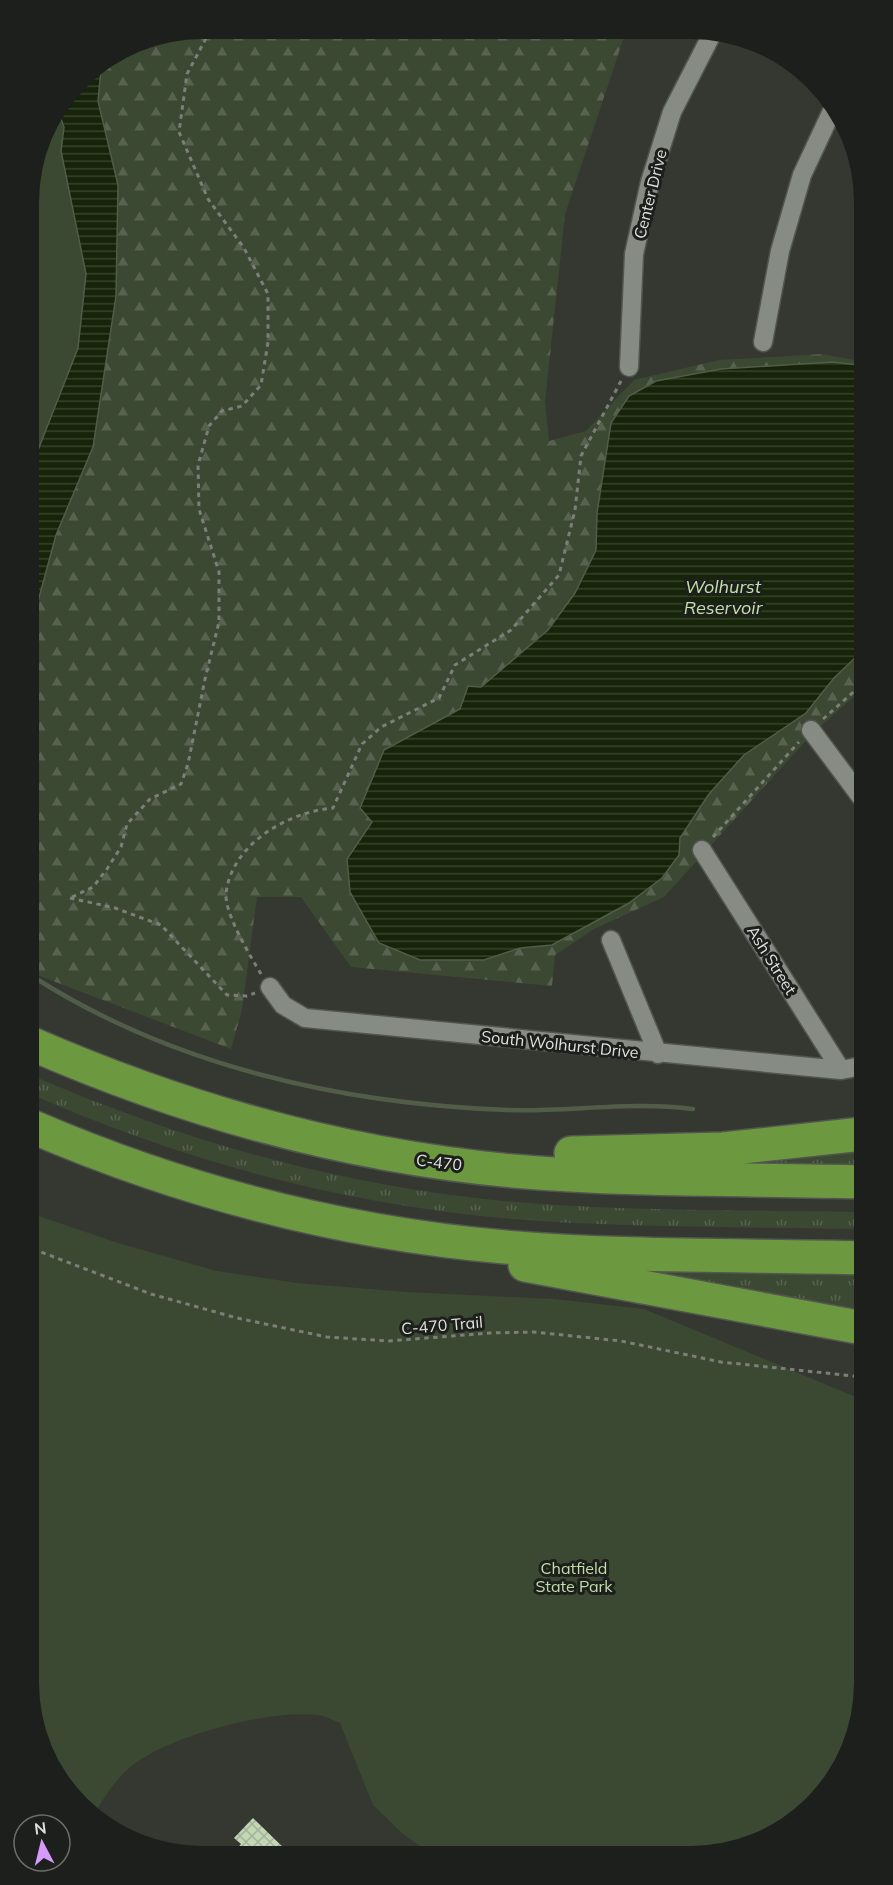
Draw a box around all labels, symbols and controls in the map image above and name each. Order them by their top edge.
street label: Center Drive [629,147,671,241]
water label: Wolhurst Reservoir [684,575,764,619]
street label: Ash Street [743,922,801,998]
street label: South Wolhurst Drive [480,1026,640,1062]
street label: C-470 [415,1149,463,1175]
street label: C-470 Trail [400,1311,484,1339]
park label: Chatfield State Park [535,1558,613,1596]
north arrow [12,1813,72,1873]
text: N [33,1817,47,1839]

